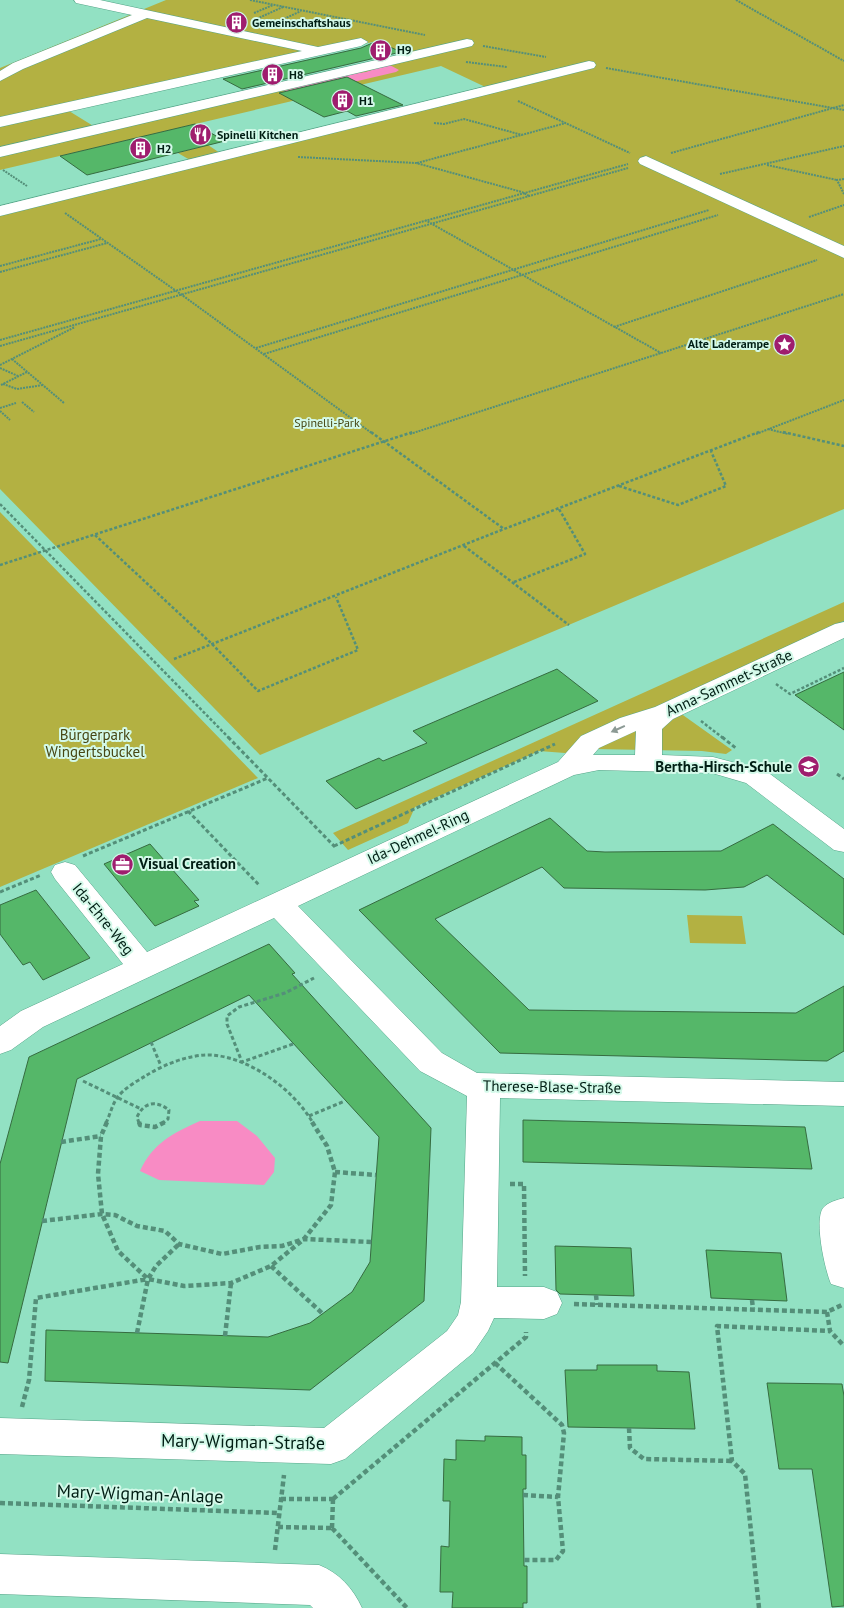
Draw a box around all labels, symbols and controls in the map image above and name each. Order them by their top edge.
building icon: Gemeinschaftshaus [224,11,248,35]
place label: Gemeinschaftshaus [252,15,351,30]
building icon: H9 [369,38,393,62]
place label: H9 [397,42,412,57]
building icon: H8 [261,63,285,87]
place label: H8 [289,67,304,82]
building icon: H1 [331,89,355,113]
place label: H1 [359,93,374,108]
restaurant icon: Spinelli Kitchen [189,123,213,147]
place label: Spinelli Kitchen [217,127,298,142]
building icon: H2 [129,137,153,161]
place label: H2 [157,141,172,156]
place icon: Alte Laderampe [773,332,797,356]
place label: Alte Laderampe [688,336,769,351]
park label: Spinelli-Park [294,415,360,430]
street label: Anna-Sammet-Straße [662,645,795,720]
park label: Bürgerpark Wingertsbuckel [45,725,145,761]
one-way arrow [611,725,625,733]
school or university icon: Bertha-Hirsch-Schule [796,755,820,779]
place label: Bertha-Hirsch-Schule [655,757,792,776]
street label: Ida-Dehmel-Ring [364,805,472,868]
office icon: Visual Creation [111,852,135,876]
place label: Visual Creation [138,854,236,873]
street label: Ida-Ehre-Weg [69,879,138,958]
street label: Therese-Blase-Straße [483,1076,621,1097]
street label: Mary-Wigman-Straße [161,1429,325,1454]
street label: Mary-Wigman-Anlage [56,1479,224,1508]

